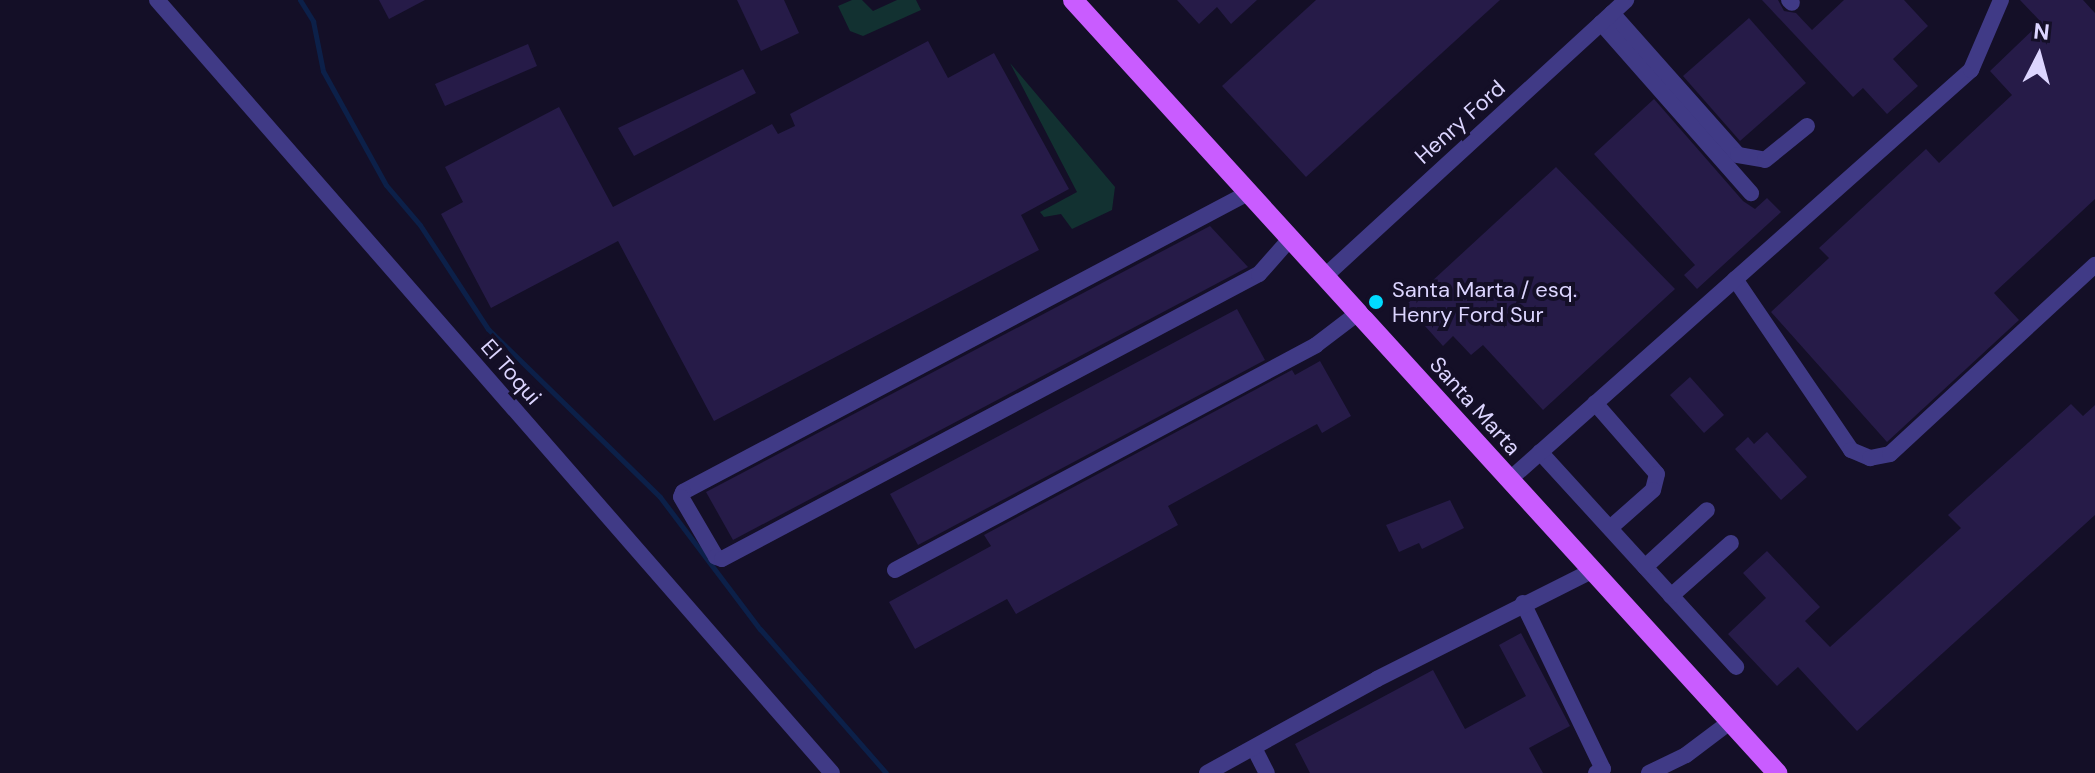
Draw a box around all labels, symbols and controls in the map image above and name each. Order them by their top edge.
north arrow [1999,16,2079,96]
text: N [2032,16,2051,47]
street label: Henry Ford [1409,75,1511,169]
place label: Santa Marta / esq. Henry Ford Sur [1392,276,1577,328]
marker: Santa Marta / esq. Henry Ford Sur [1367,293,1385,311]
street label: El Toqui [475,334,547,410]
street label: Santa Marta [1424,351,1526,461]

